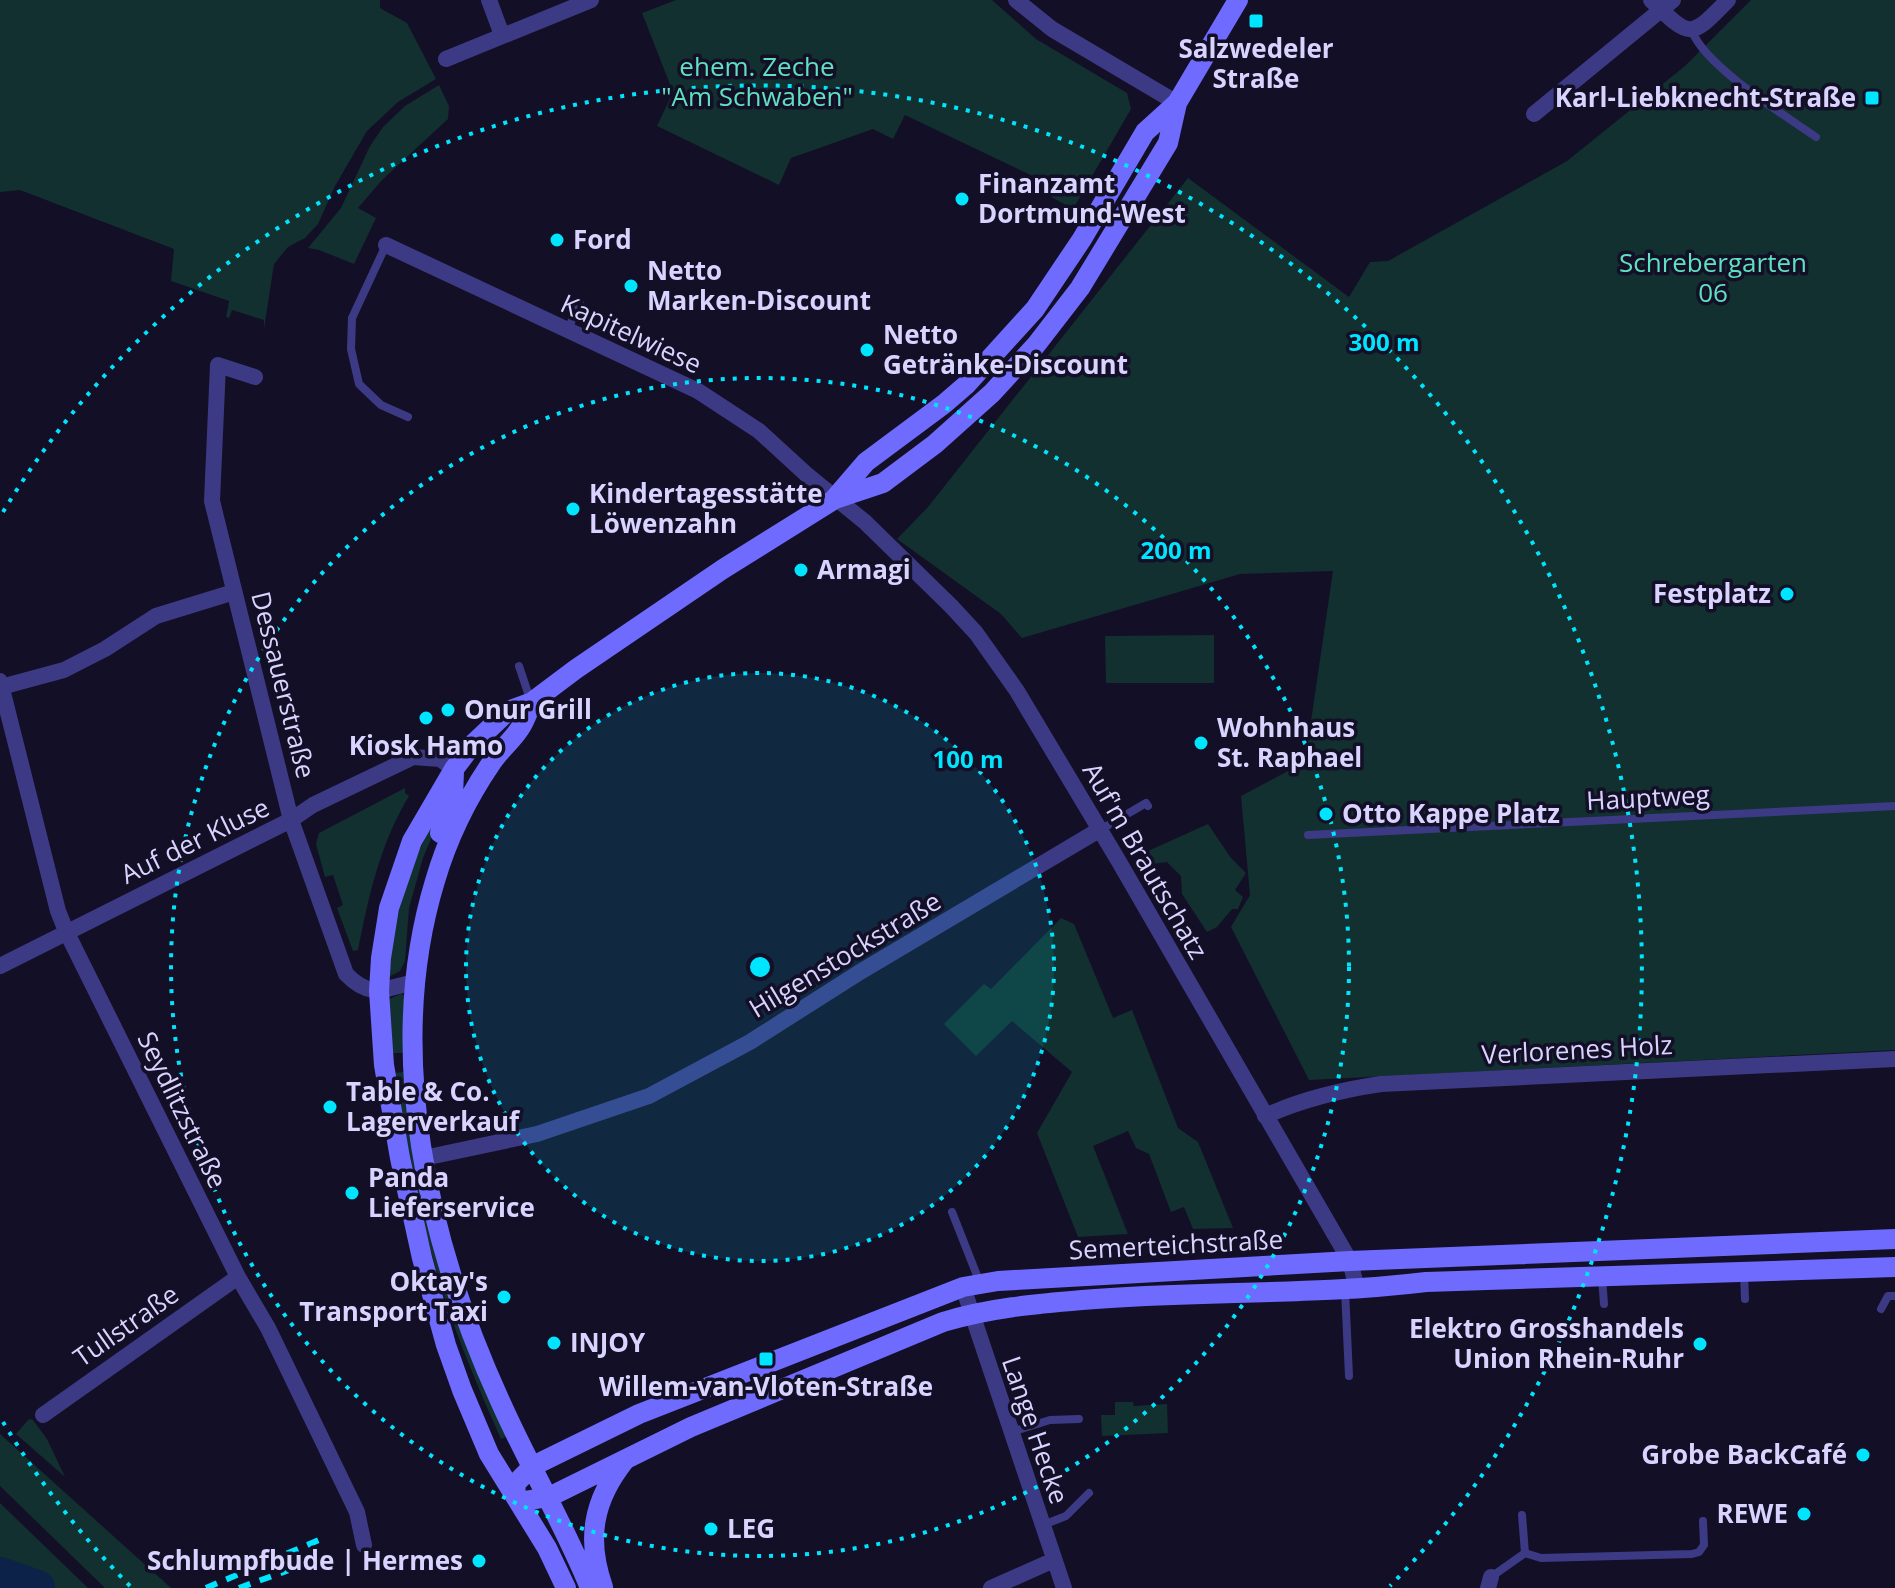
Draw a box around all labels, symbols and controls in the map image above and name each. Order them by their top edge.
marker: Salzwedeler Straße [1247,12,1265,30]
place label: Salzwedeler Straße [1178,30,1334,96]
park label: ehem. Zeche "Am Schwaben" [661,48,853,114]
place label: Karl-Liebknecht-Straße [1555,79,1856,115]
marker: Karl-Liebknecht-Straße [1863,89,1881,107]
place label: Finanzamt Dortmund-West [978,165,1186,231]
marker: Finanzamt Dortmund-West [953,190,971,208]
place label: Ford [573,221,632,257]
marker: Ford [548,231,566,249]
park label: Schrebergarten 06 [1619,244,1807,310]
place label: Netto Marken-Discount [647,252,871,318]
marker: Netto Marken-Discount [622,277,640,295]
street label: Kapitelwiese [555,285,708,381]
place label: Netto Getränke-Discount [883,316,1128,382]
text: 300 m [1349,325,1419,358]
marker: Netto Getränke-Discount [858,341,876,359]
place label: Kindertagesstätte Löwenzahn [589,475,823,541]
marker: Kindertagesstätte Löwenzahn [564,500,582,518]
text: 200 m [1141,533,1211,566]
place label: Armagi [817,551,911,587]
marker: Armagi [792,561,810,579]
place label: Festplatz [1653,575,1771,611]
marker: Festplatz [1778,585,1796,603]
street label: Dessauerstraße [243,588,325,782]
place label: Onur Grill [464,691,592,727]
marker: Onur Grill [439,701,457,719]
marker: Kiosk Hamo [417,709,435,727]
place label: Wohnhaus St. Raphael [1217,709,1362,775]
place label: Kiosk Hamo [349,727,503,763]
marker: Wohnhaus St. Raphael [1192,734,1210,752]
text: 100 m [933,742,1003,775]
street label: Auf'm Brautschatz [1075,756,1217,965]
street label: Hauptweg [1585,776,1711,818]
street label: Auf der Kluse [114,789,275,892]
place label: Otto Kappe Platz [1342,795,1560,831]
marker: Otto Kappe Platz [1317,805,1335,823]
street label: Hilgenstockstraße [742,883,947,1026]
centre of rings [746,953,774,981]
street label: Seydlitzstraße [129,1025,236,1194]
street label: Verlorenes Holz [1480,1026,1673,1072]
place label: Table & Co. Lagerverkauf [346,1073,521,1139]
marker: Table & Co. Lagerverkauf [321,1098,339,1116]
place label: Panda Lieferservice [368,1159,535,1225]
marker: Panda Lieferservice [343,1184,361,1202]
street label: Semerteichstraße [1068,1220,1284,1268]
place label: Oktay's Transport Taxi [299,1263,488,1329]
street label: Tullstraße [66,1276,185,1375]
marker: Oktay's Transport Taxi [495,1288,513,1306]
place label: Elektro Grosshandels Union Rhein-Ruhr [1409,1310,1684,1376]
place label: INJOY [570,1324,646,1360]
marker: INJOY [545,1334,563,1352]
marker: Elektro Grosshandels Union Rhein-Ruhr [1691,1335,1709,1353]
marker: Willem-van-Vloten-Straße [757,1350,775,1368]
street label: Lange Hecke [994,1351,1078,1508]
place label: Willem-van-Vloten-Straße [599,1368,933,1404]
place label: Grobe BackCafé [1641,1436,1847,1472]
marker: Grobe BackCafé [1854,1446,1872,1464]
place label: REWE [1717,1495,1788,1531]
marker: REWE [1795,1505,1813,1523]
place label: LEG [727,1510,775,1546]
marker: LEG [702,1520,720,1538]
place label: Schlumpfbude | Hermes [147,1542,463,1578]
marker: Schlumpfbude | Hermes [470,1552,488,1570]

